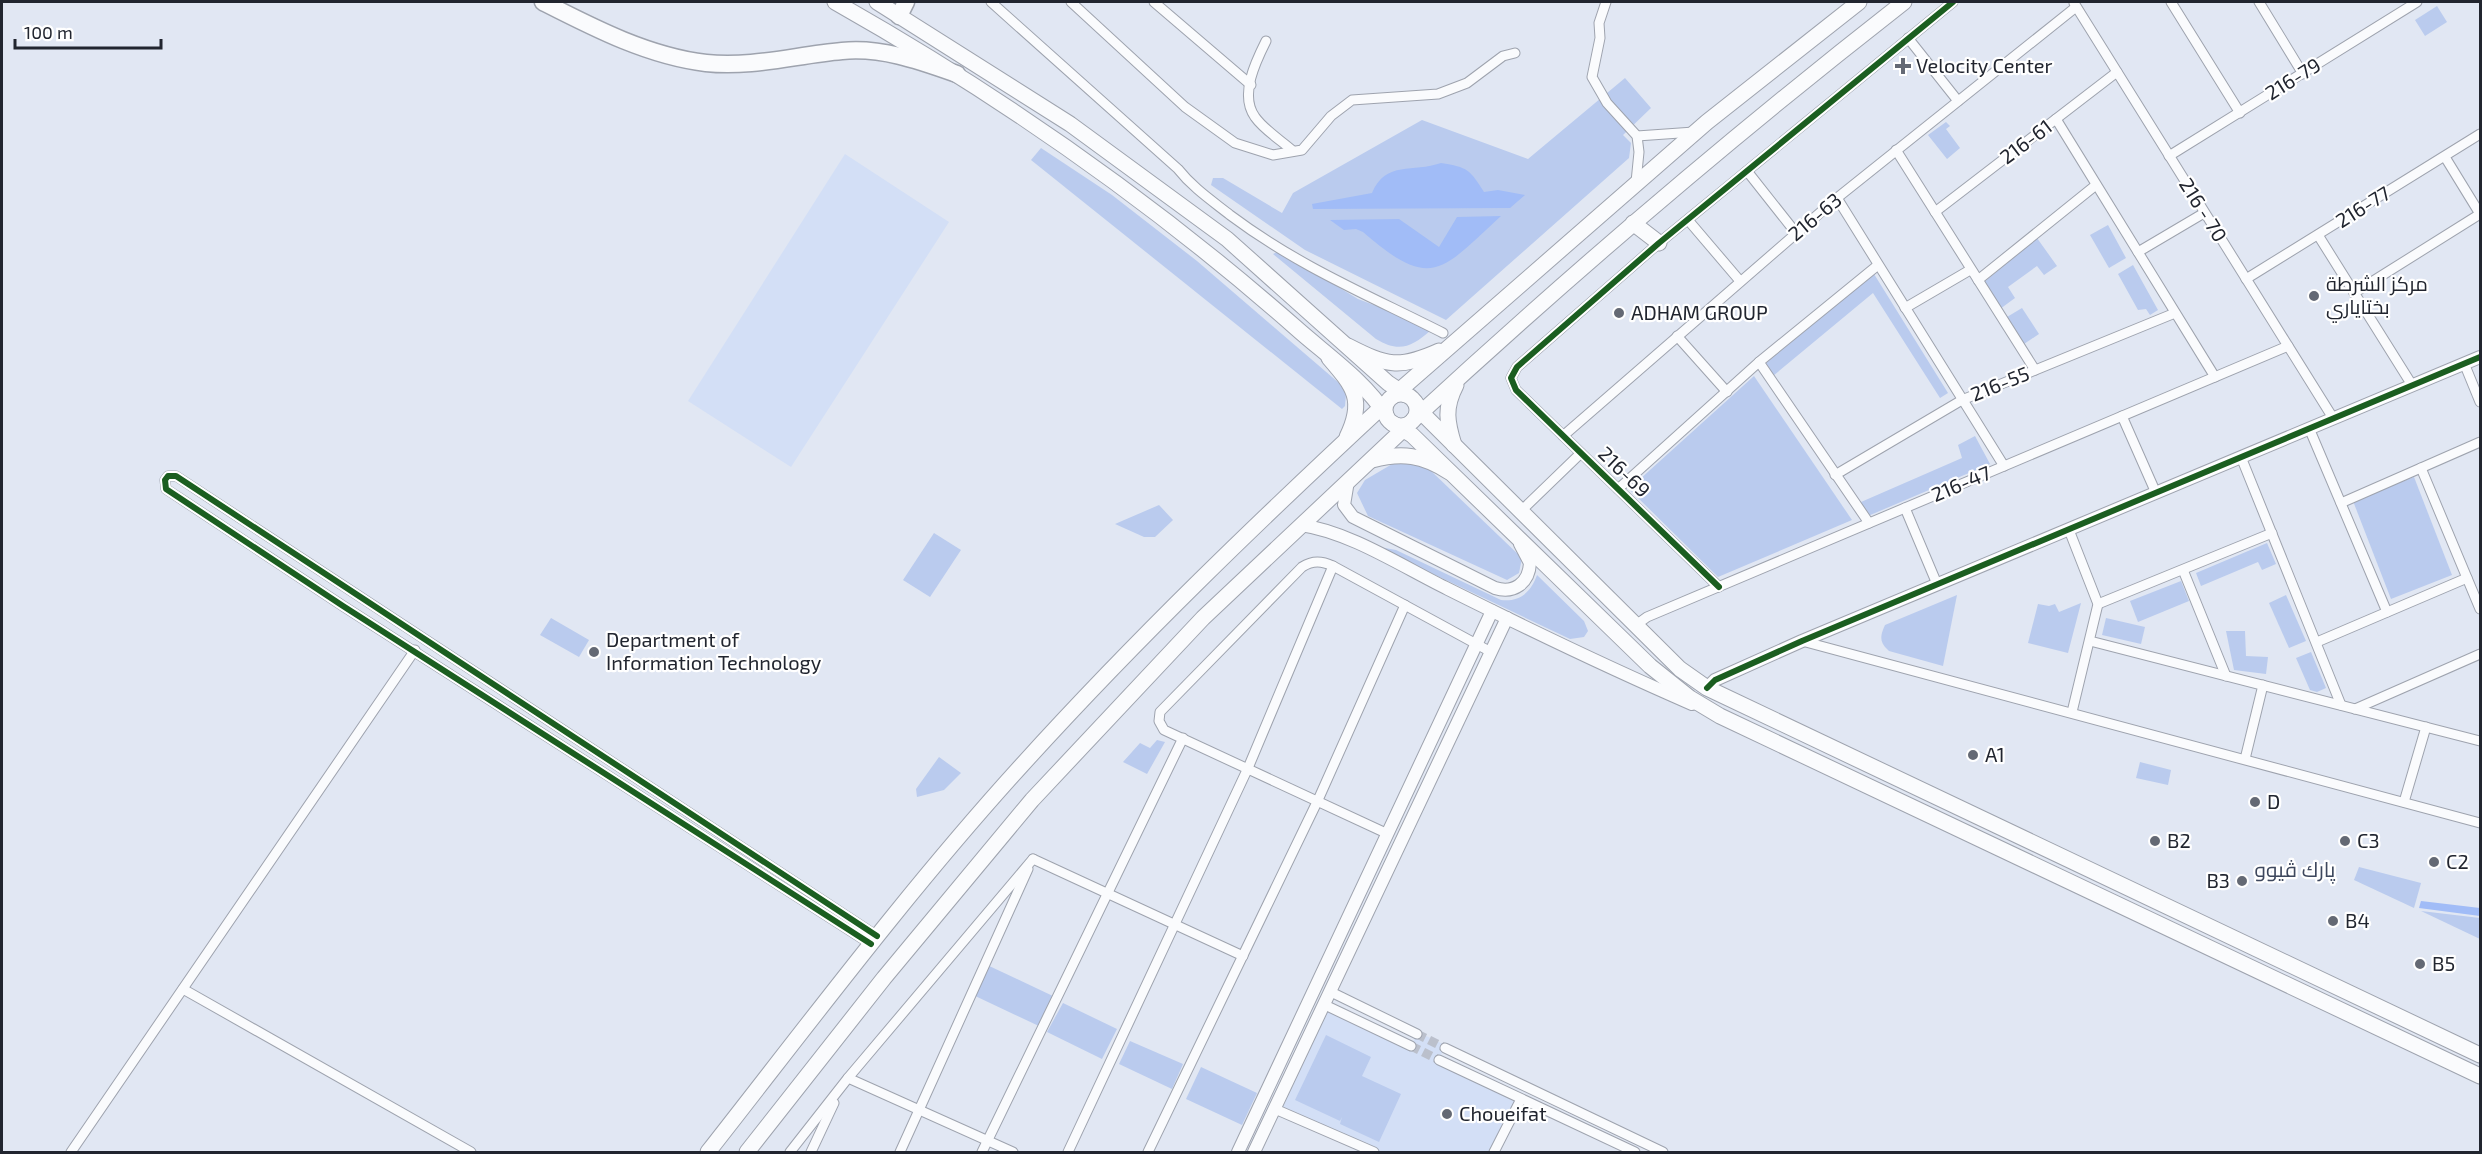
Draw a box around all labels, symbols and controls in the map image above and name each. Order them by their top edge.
scale bar [15,12,160,50]
text: 100 m [24,21,73,43]
street label: 216-79 [2260,52,2324,104]
place label: Velocity Center [1916,53,2053,77]
marker: Velocity Center [1894,57,1912,75]
street label: 216-61 [1995,114,2056,169]
street label: 216 - 70 [2175,173,2233,246]
street label: 216-77 [2331,180,2394,232]
street label: 216-63 [1783,187,1846,245]
place label: مركز الشرطة بختاياري [2326,271,2428,323]
marker: مركز الشرطة بختاياري [2307,289,2321,303]
place label: ADHAM GROUP [1631,300,1768,324]
marker: ADHAM GROUP [1612,306,1626,320]
street label: 216-55 [1967,361,2032,406]
street label: 216-69 [1594,441,1656,502]
street label: 216-47 [1927,460,1994,506]
place label: Department of Information Technology [606,627,822,674]
marker: Department of Information Technology [587,645,601,659]
place label: A1 [1985,742,2005,766]
marker: A1 [1966,748,1980,762]
place label: D [2267,789,2280,813]
marker: D [2248,795,2262,809]
place label: B2 [2167,828,2191,852]
place label: C3 [2357,828,2380,852]
marker: B2 [2148,834,2162,848]
marker: C3 [2338,834,2352,848]
place label: C2 [2446,849,2469,873]
marker: C2 [2427,855,2441,869]
district label: پارك ڤیوو [2255,856,2336,884]
place label: B3 [2206,868,2230,892]
marker: B3 [2235,874,2249,888]
place label: B4 [2345,908,2370,932]
marker: B4 [2326,914,2340,928]
place label: B5 [2432,951,2455,975]
marker: B5 [2413,957,2427,971]
place label: Choueifat [1459,1101,1547,1125]
marker: Choueifat [1440,1107,1454,1121]

